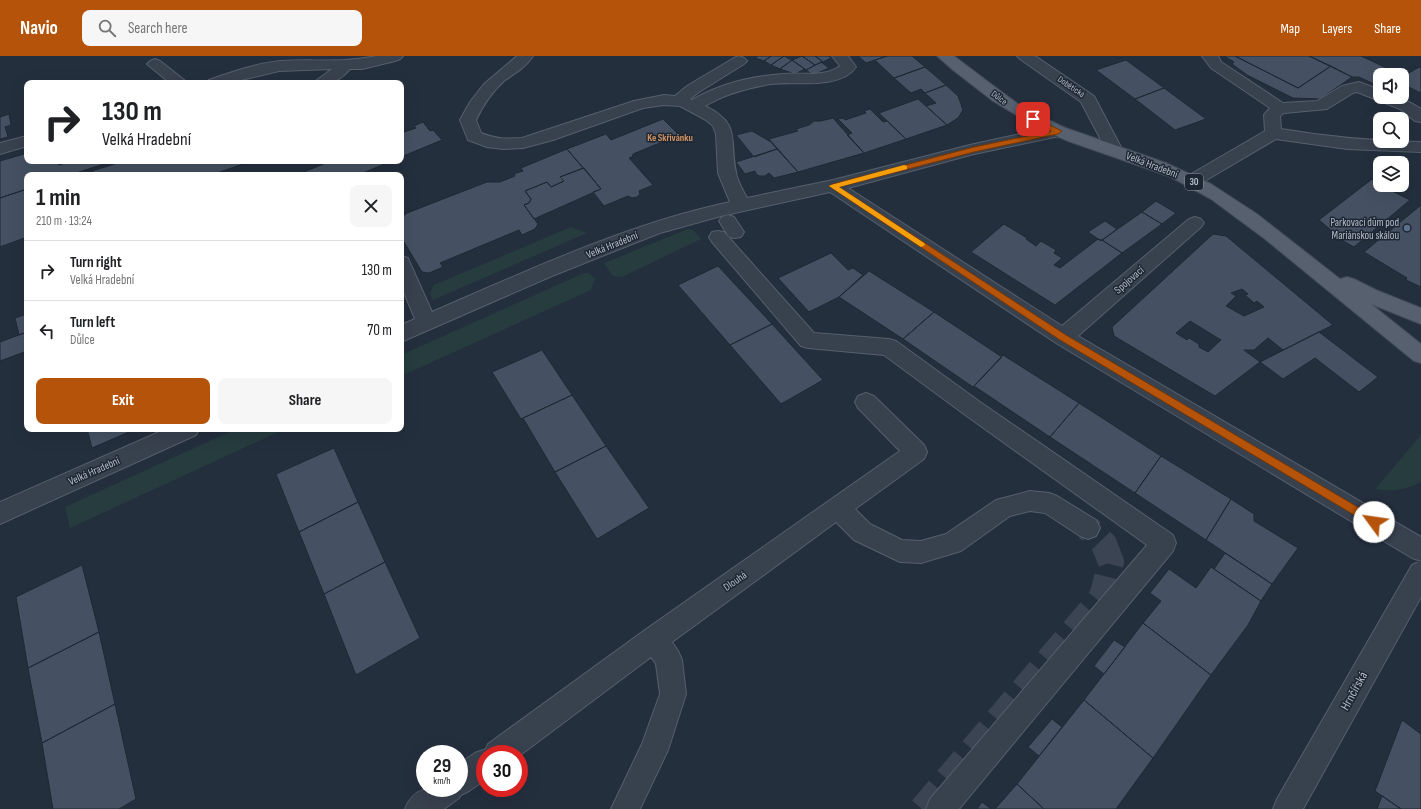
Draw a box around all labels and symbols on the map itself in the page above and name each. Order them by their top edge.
street label: Dobětická [1055,74,1087,100]
street label: Důlce [989,89,1009,108]
pin [1016,102,1050,136]
district label: Ke Skřivánku [647,132,693,144]
street label: Velká Hradební [1124,149,1181,181]
road number: 30 [1185,174,1203,190]
place label: Parkovací dům pod Mariánskou skálou [1330,216,1399,242]
marker: Parkovací dům pod Mariánskou skálou [1402,223,1412,233]
street label: Velká Hradební [584,228,641,261]
street label: Spojovací [1112,263,1147,296]
street label: Velká Hradební [67,454,122,488]
position arrow [1353,501,1395,543]
street label: Dlouhá [721,568,749,594]
street label: Hrnčířská [1337,669,1371,713]
speed limit sign: 30 [476,745,528,797]

